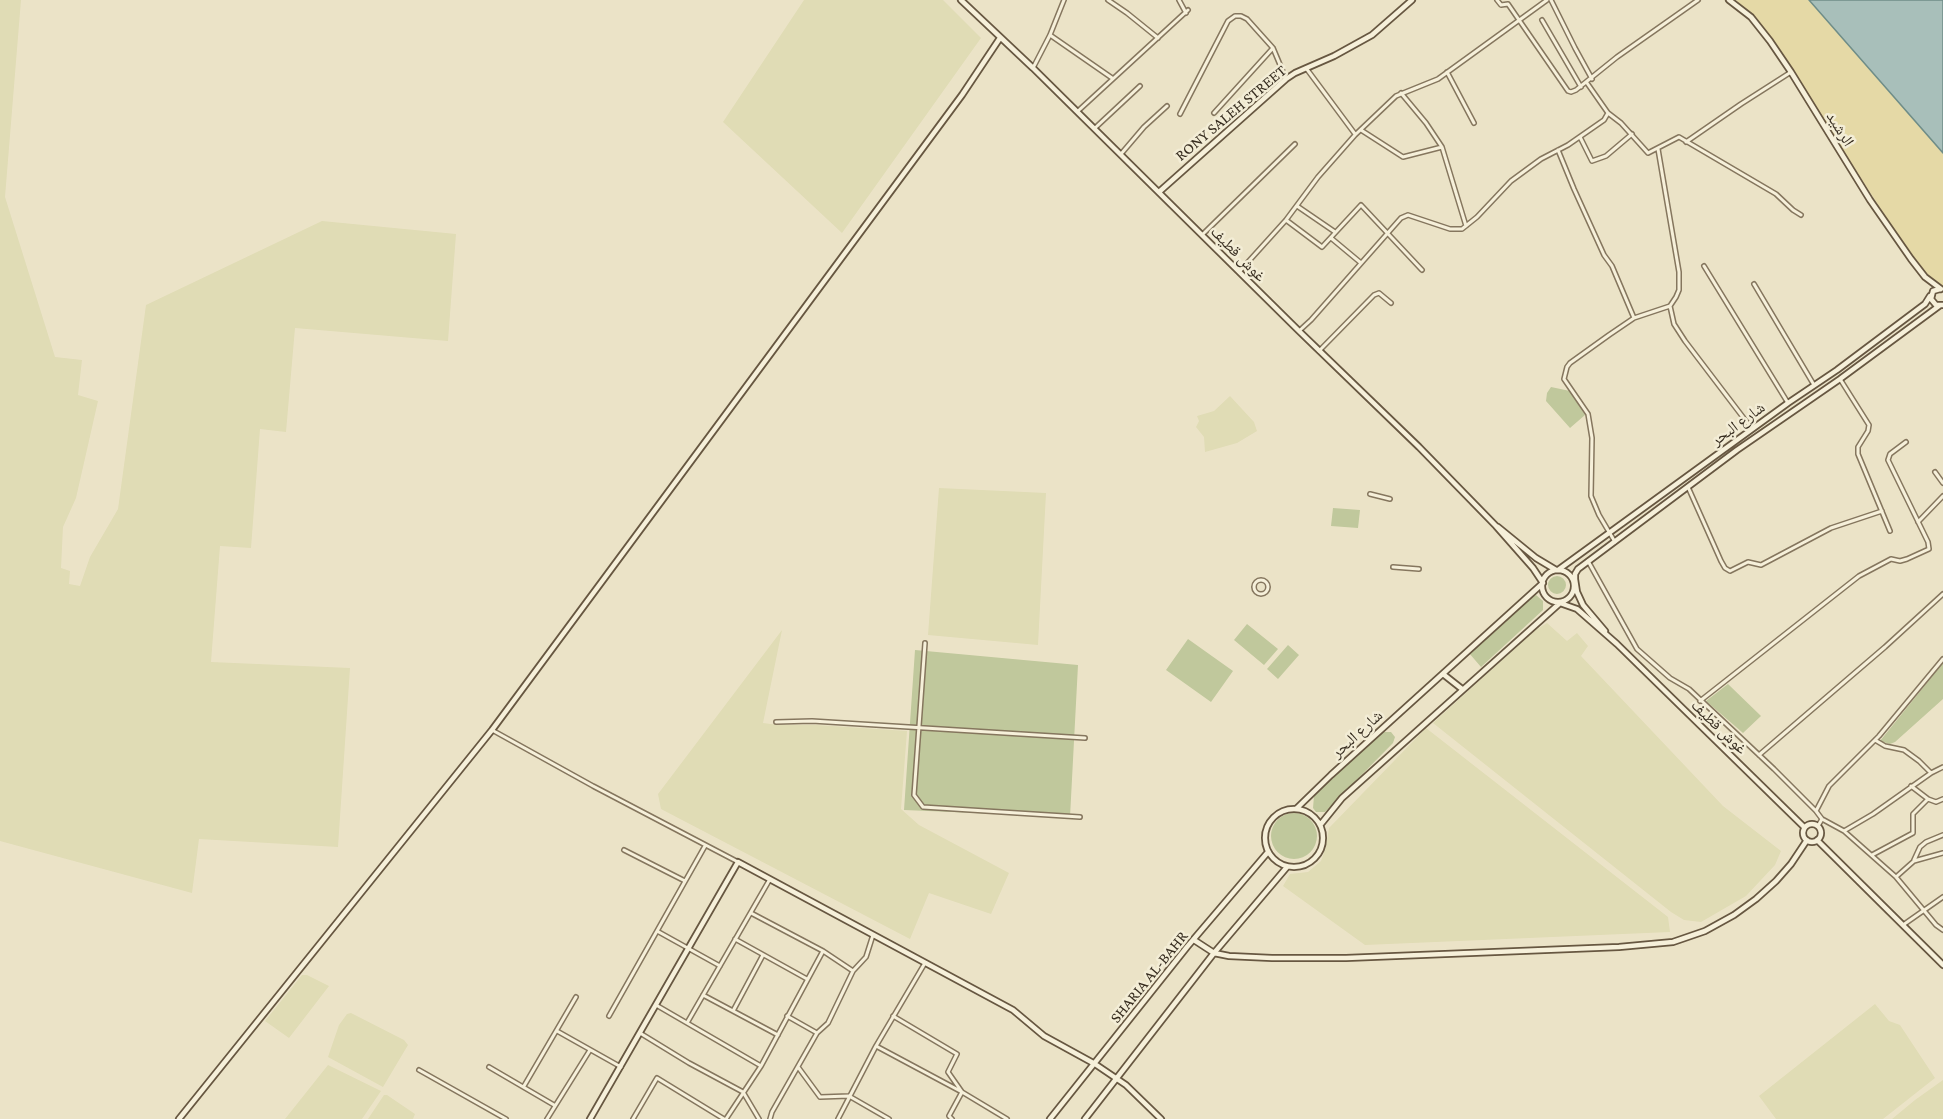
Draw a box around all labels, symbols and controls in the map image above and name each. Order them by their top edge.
street label: RONY SALEH STREET [1172,61,1290,165]
street label: الرشيد [1822,108,1858,150]
street label: غوش قطيف [1206,222,1270,286]
street label: شارع البحر [1707,398,1769,450]
street label: غوش قطيف [1687,696,1751,758]
street label: شارع البحر [1327,706,1387,762]
street label: SHARIA AL-BAHR [1106,927,1192,1027]

